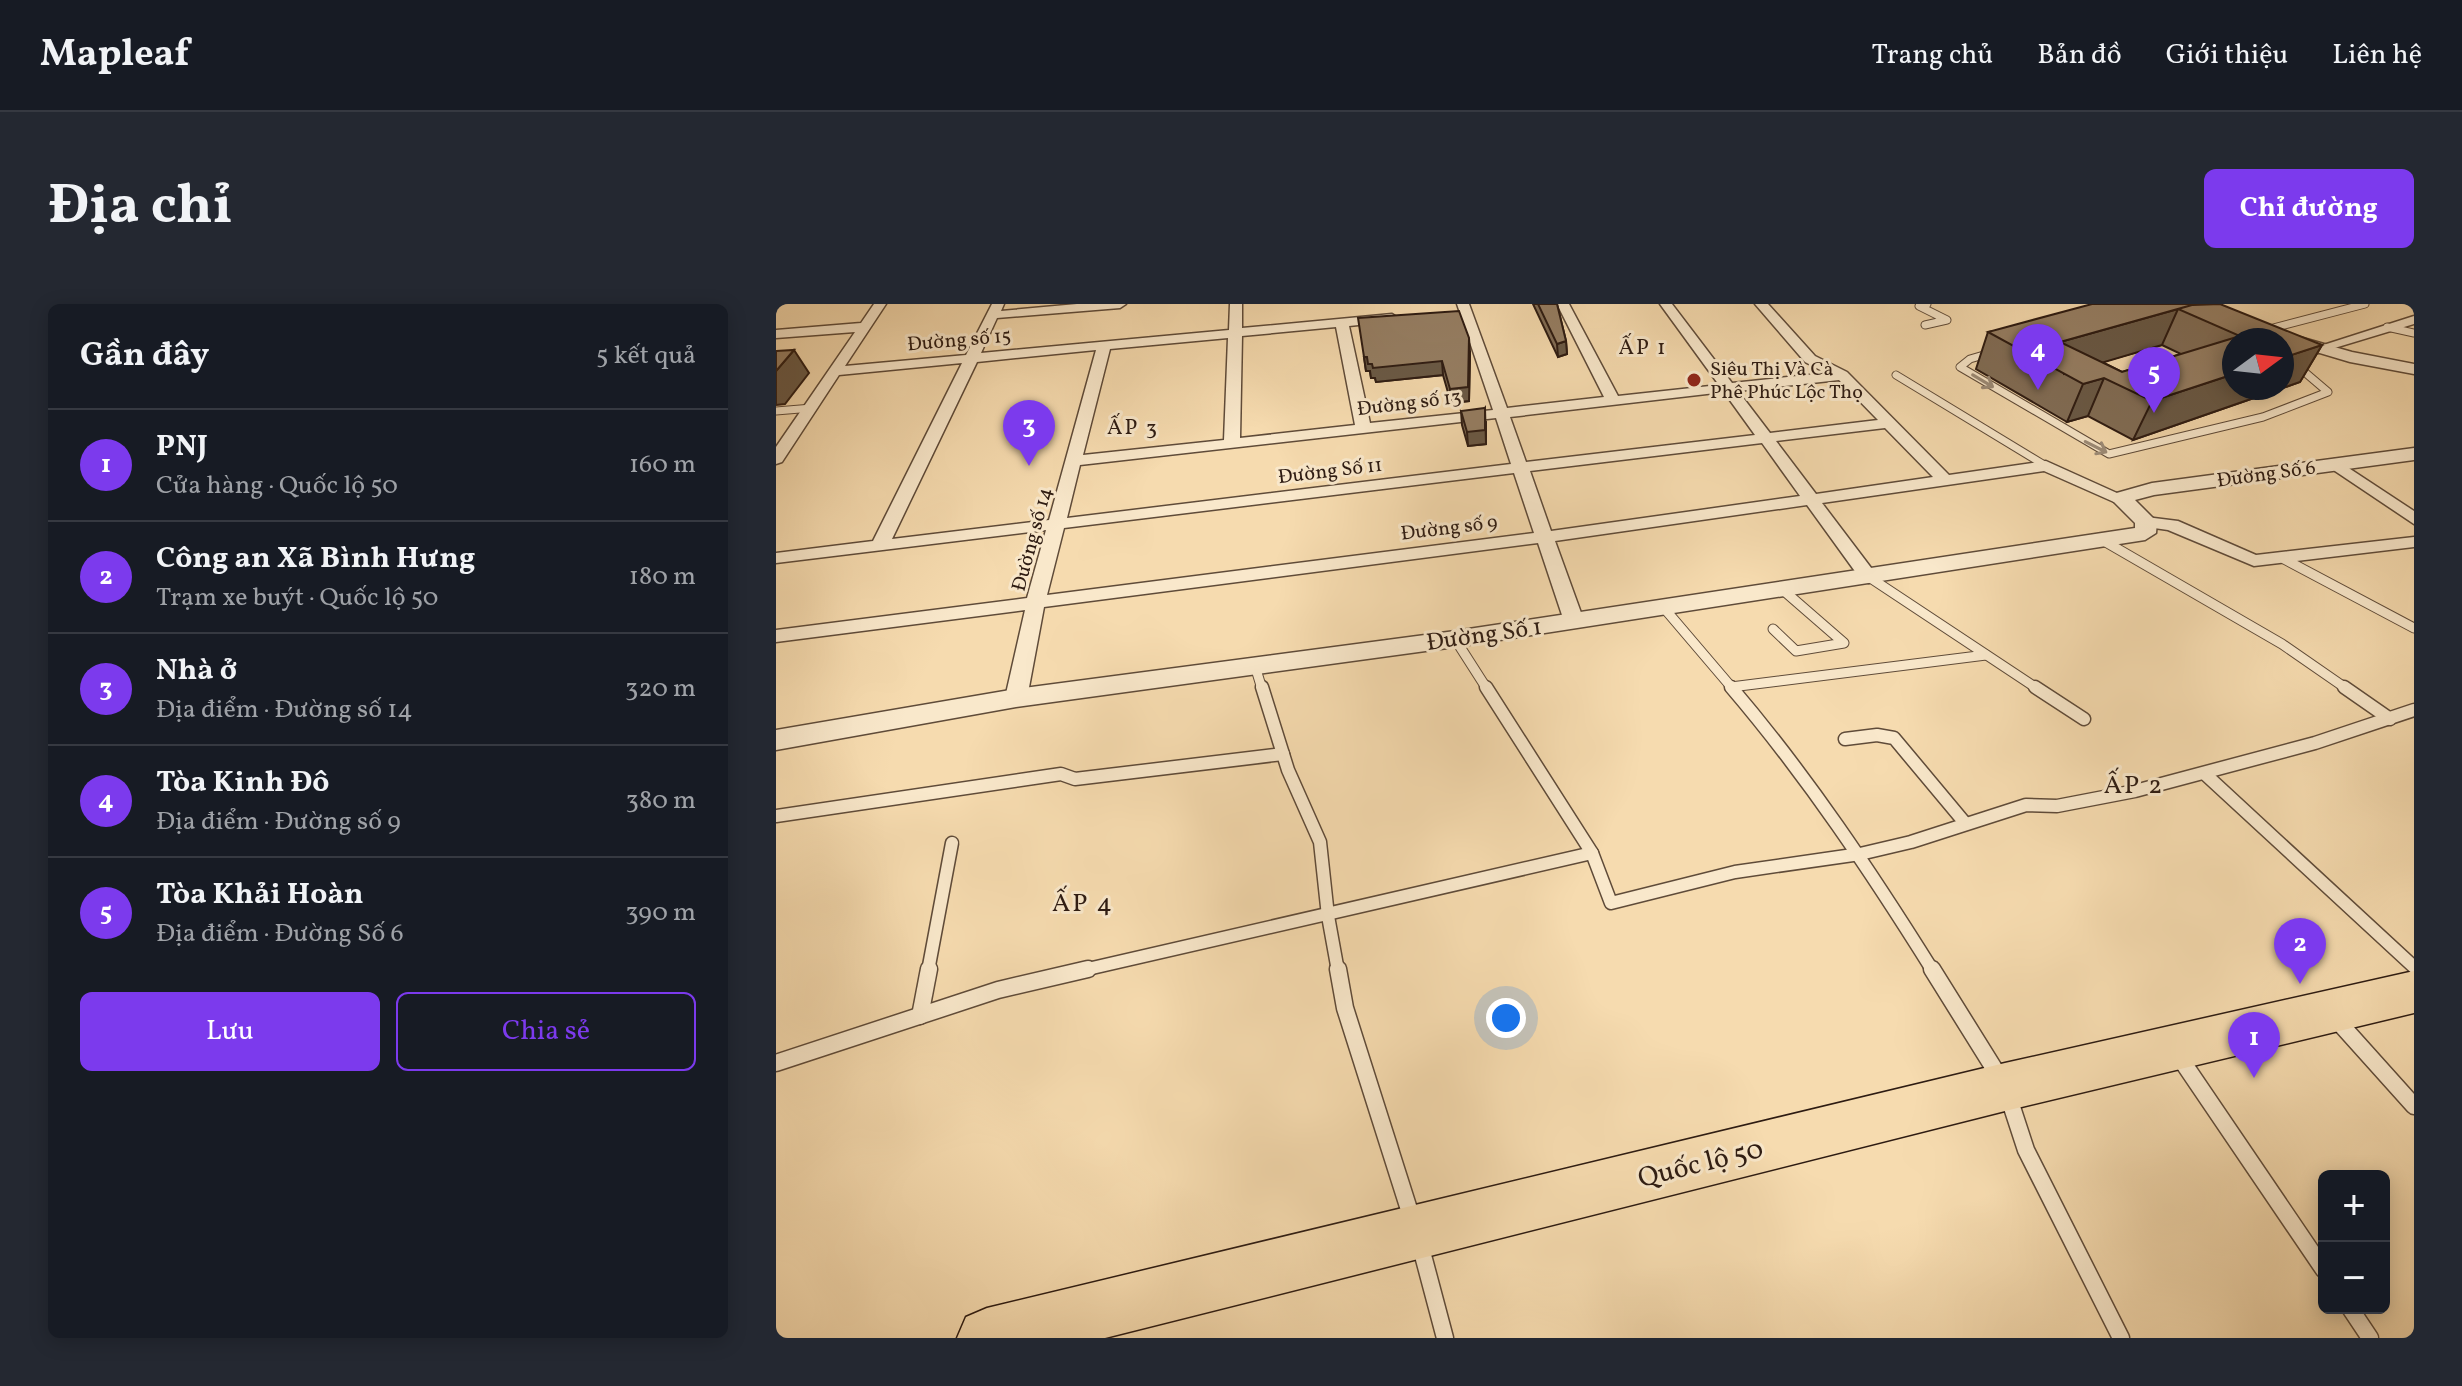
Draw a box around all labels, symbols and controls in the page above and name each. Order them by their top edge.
text: Mapleaf [40,29,189,82]
text: Trang chủ [1871,36,1993,75]
text: Bản đồ [2037,36,2122,75]
text: Giới thiệu [2166,36,2288,75]
text: Liên hệ [2332,36,2422,75]
text: Địa chỉ [48,169,232,247]
button: Chỉ đường [2204,169,2414,248]
street label: Đường số 15 [906,323,1012,359]
pin: 4 [2012,324,2064,390]
north arrow [2222,328,2294,400]
text: Gần đây [80,333,209,380]
district label: ẤP 1 [1618,333,1668,364]
text: 5 kết quả [596,338,696,374]
pin: 5 [2128,347,2180,413]
place label: Siêu Thị Và Cà Phê Phúc Lộc Thọ [1710,356,1863,407]
marker: Siêu Thị Và Cà Phê Phúc Lộc Thọ [1685,371,1703,389]
one-way arrow [1971,373,1994,389]
street label: Đường số 13 [1355,384,1463,424]
pin: 3 [1003,400,1055,466]
district label: ẤP 3 [1107,413,1159,444]
text: PNJ [156,426,208,468]
one-way arrow [2084,440,2107,456]
text: 1 [101,447,111,483]
text: 160 m [629,447,696,483]
street label: Đường Số 11 [1276,452,1384,492]
street label: Đường Số 6 [2215,454,2317,496]
text: Cửa hàng · Quốc lộ 50 [156,468,398,504]
street label: Đường số 14 [1006,484,1060,595]
street label: Đường số 9 [1399,509,1499,549]
text: Công an Xã Bình Hưng [156,538,476,580]
text: 2 [99,559,113,595]
text: 180 m [629,559,696,595]
text: Trạm xe buýt · Quốc lộ 50 [156,580,438,616]
street label: Đường Số 1 [1424,611,1544,661]
text: Nhà ở [156,650,238,692]
text: 3 [99,671,113,707]
text: 320 m [625,671,696,707]
text: Địa điểm · Đường số 14 [156,692,413,728]
text: Tòa Kinh Đô [156,762,329,804]
district label: ẤP 2 [2104,767,2164,804]
text: 4 [98,783,114,819]
text: 380 m [626,783,696,819]
text: Địa điểm · Đường số 9 [156,804,401,840]
text: Tòa Khải Hoàn [156,874,364,916]
district label: ẤP 4 [1052,885,1114,922]
text: 5 [100,895,112,931]
text: 390 m [625,895,696,931]
text: Địa điểm · Đường Số 6 [156,916,404,952]
pin: 2 [2274,918,2326,984]
button: Lưu [80,992,380,1071]
button: Chia sẻ [396,992,696,1071]
your location [1486,998,1526,1038]
pin: 1 [2228,1012,2280,1078]
street label: Quốc lộ 50 [1634,1130,1767,1199]
map controls [2318,1170,2390,1314]
button: + [2318,1170,2390,1242]
button: − [2318,1242,2390,1314]

